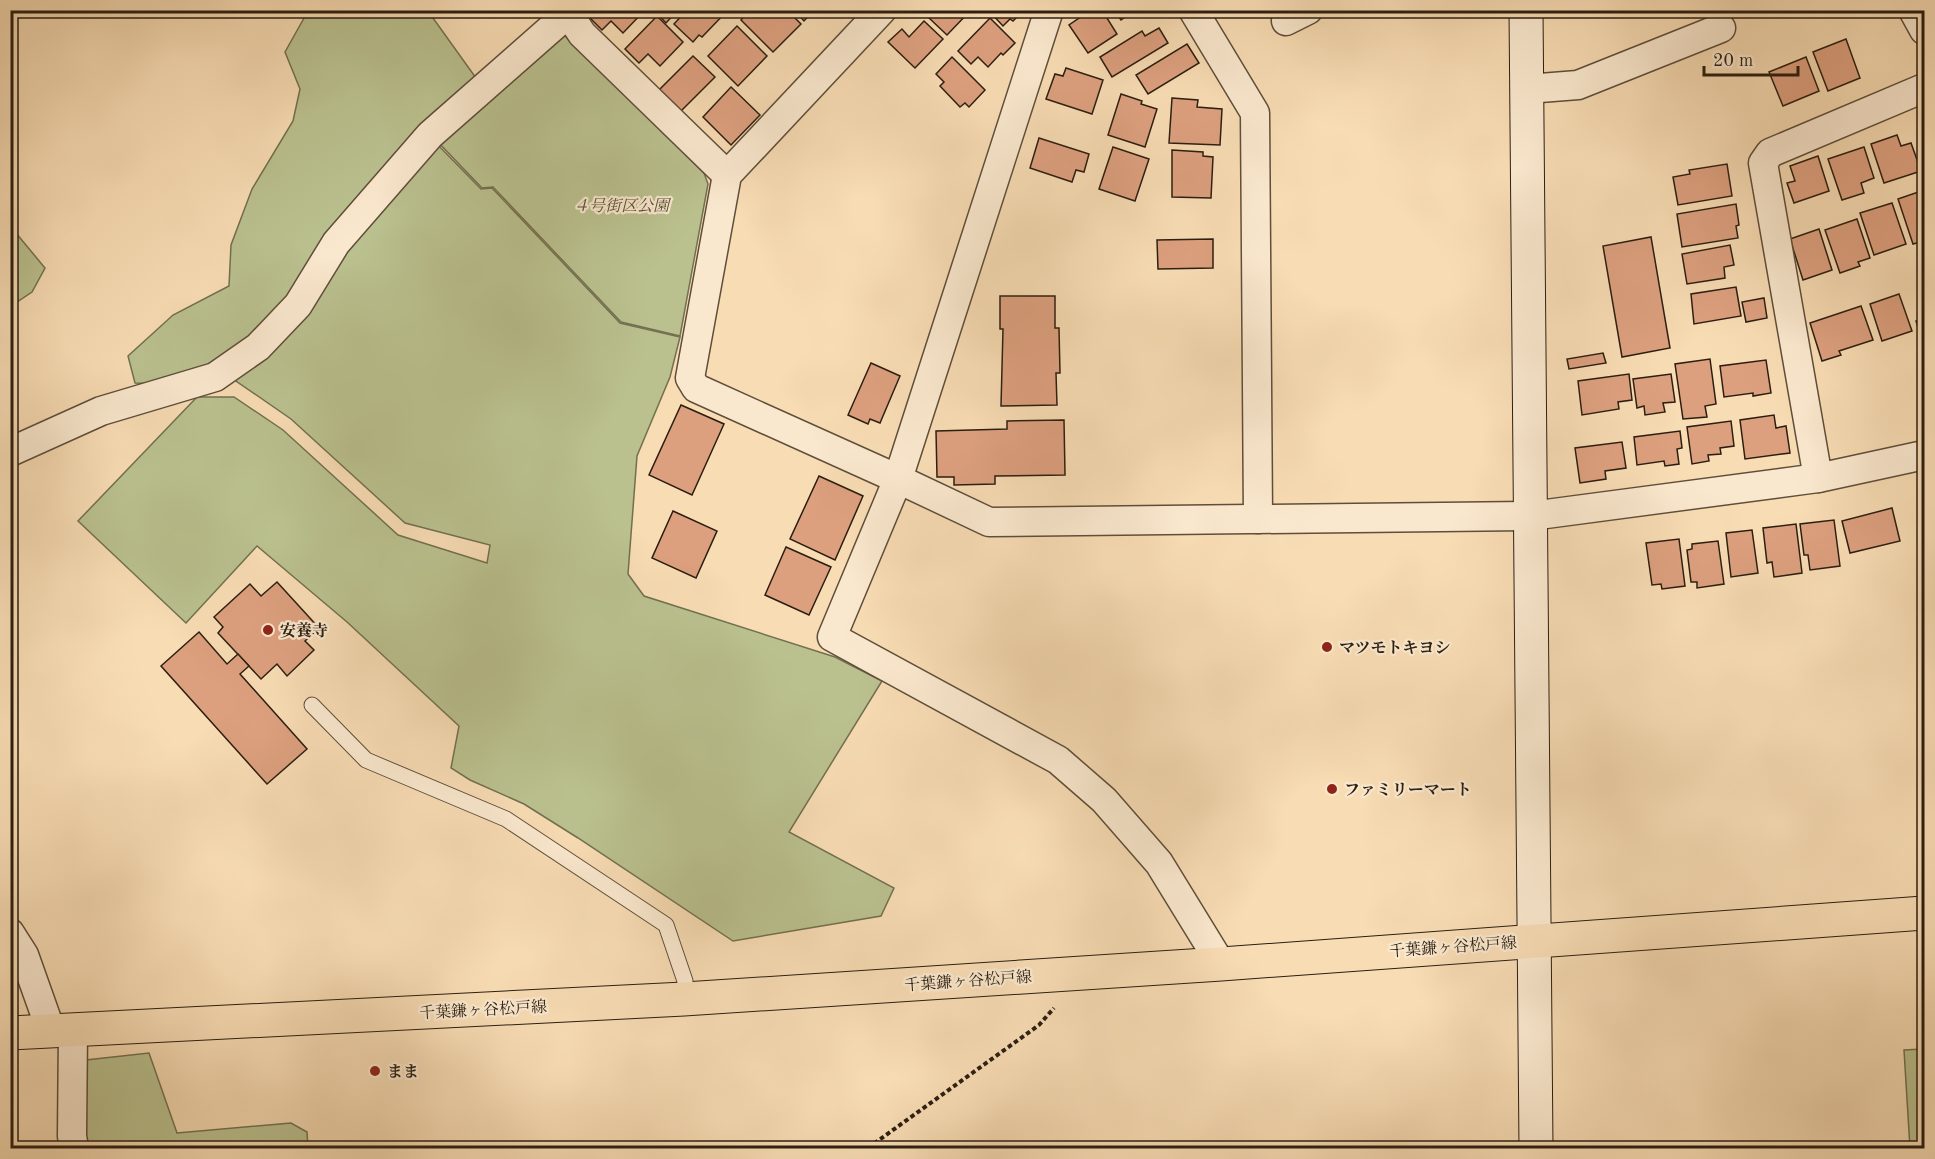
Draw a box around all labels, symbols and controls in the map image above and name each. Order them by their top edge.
scale bar [1704,39,1798,77]
text: 20 m [1713,52,1753,70]
park label: ４号街区公園 [573,197,672,215]
place label: 安養寺 [280,622,328,640]
marker: 安養寺 [261,623,275,637]
marker: マツモトキヨシ [1320,640,1334,654]
place label: マツモトキヨシ [1339,640,1451,657]
marker: ファミリーマート [1325,782,1339,796]
place label: ファミリーマート [1344,782,1472,799]
street label: 千葉鎌ヶ谷松戸線 [1389,934,1518,960]
street label: 千葉鎌ヶ谷松戸線 [904,968,1033,994]
street label: 千葉鎌ヶ谷松戸線 [419,998,547,1022]
marker: まま [368,1064,382,1078]
place label: まま [387,1064,419,1081]

